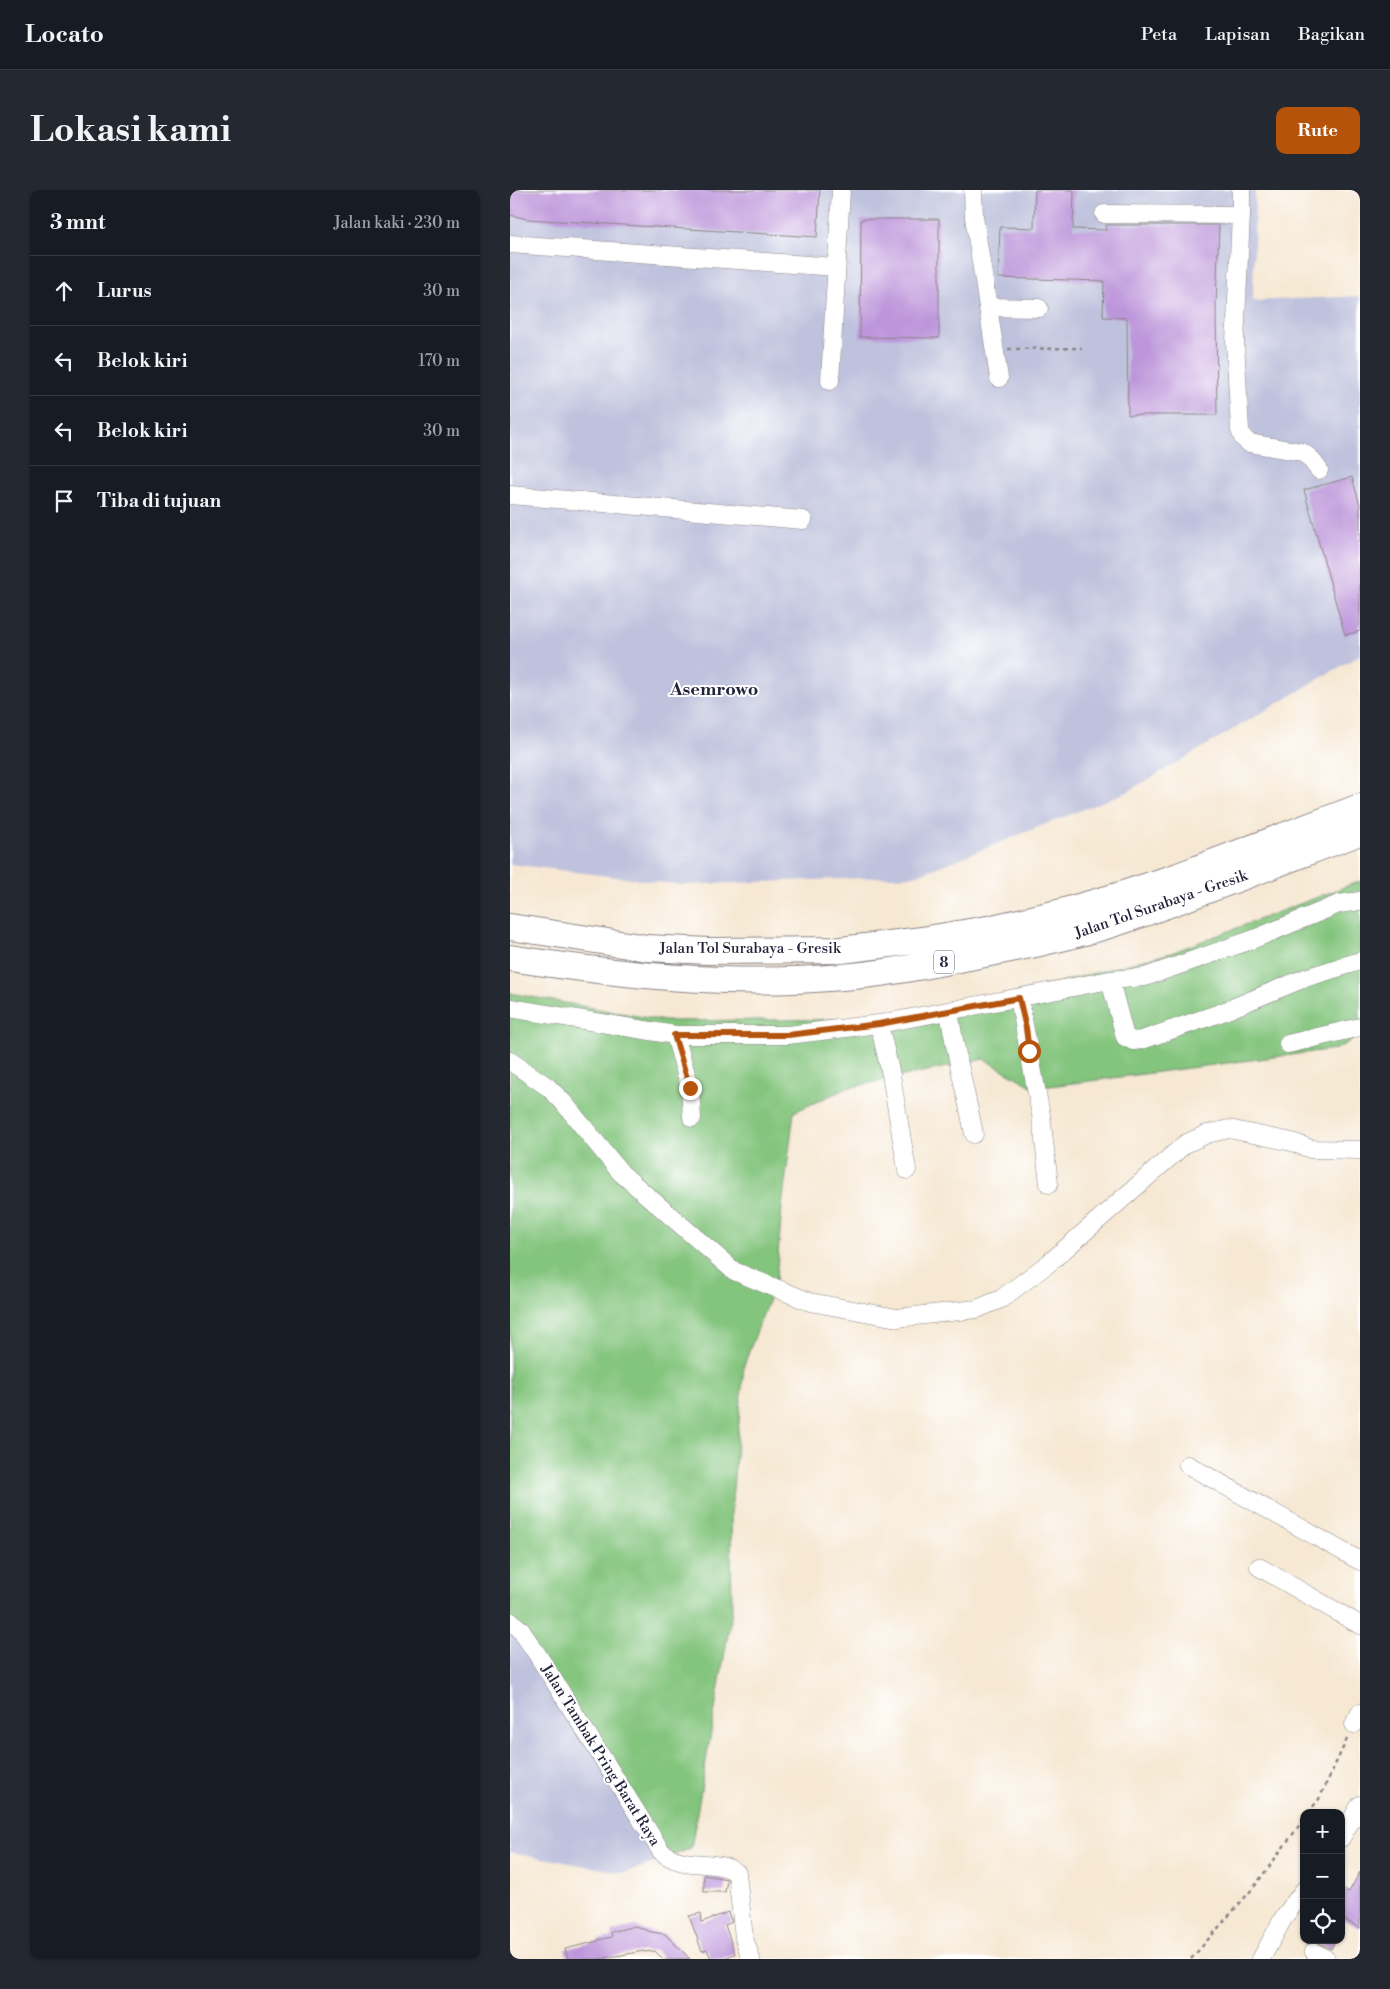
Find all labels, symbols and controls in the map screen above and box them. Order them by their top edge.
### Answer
text: Locato [25,20,104,50]
text: Peta [1141,23,1177,46]
text: Lapisan [1205,23,1270,46]
text: Bagikan [1298,23,1365,46]
button: Rute [1276,107,1360,154]
text: Lokasi kami [30,109,231,152]
text: 3 mnt [50,210,105,236]
text: Jalan kaki · 230 m [334,213,460,233]
icon: ahead [50,277,78,305]
text: Lurus [97,279,152,303]
text: 30 m [423,281,460,301]
icon: left [50,347,78,375]
text: Belok kiri [97,349,187,373]
text: 170 m [418,351,460,371]
icon: left [50,417,78,445]
text: Belok kiri [97,419,187,443]
text: 30 m [423,421,460,441]
icon: arrive [50,487,78,515]
text: Tiba di tujuan [97,489,221,513]
district label: Asemrowo [669,678,758,701]
street label: Jalan Tol Surabaya - Gresik [1071,866,1251,943]
street label: Jalan Tol Surabaya - Gresik [658,939,842,958]
road number: 8 [934,950,954,974]
route start [1018,1040,1041,1063]
route end [679,1077,702,1100]
street label: Jalan Tambak Pring Barat Raya [536,1660,665,1850]
map controls [1300,1809,1345,1944]
button: + [1300,1809,1345,1854]
button: − [1300,1854,1345,1899]
button: locate [1300,1899,1345,1944]

